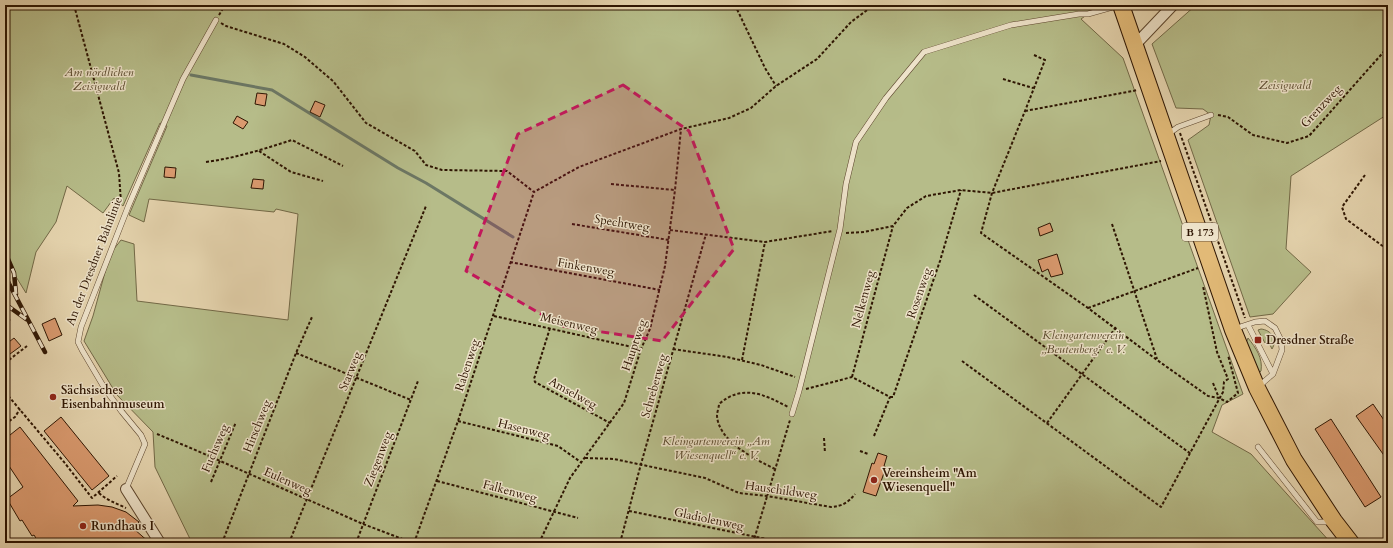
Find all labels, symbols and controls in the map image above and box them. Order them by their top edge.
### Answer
park label: Am nördlichen Zeisigwald [64,64,134,94]
park label: Zeisigwald [1259,77,1312,93]
street label: Grenzweg [1297,81,1345,131]
street label: An der Dresdner Bahnlinie [62,194,126,328]
street label: Spechtweg [593,211,651,235]
road number: B 173 [1182,223,1218,241]
street label: Finkenweg [556,254,616,280]
street label: Rosenweg [903,265,935,321]
street label: Nelkenweg [848,268,878,330]
street label: Meisenweg [539,309,599,337]
street label: Hauptweg [618,317,650,373]
park label: Kleingartenverein „Beutenberg“ e. V. [1040,327,1126,357]
place label: Dresdner Straße [1266,332,1354,348]
marker: Dresdner Straße [1253,335,1263,345]
street label: Rabenweg [451,337,483,393]
street label: Starweg [335,349,365,393]
street label: Schreberweg [637,352,671,420]
street label: Amselweg [546,373,600,413]
place label: Sächsisches Eisenbahnmuseum [61,382,165,412]
marker: Sächsisches Eisenbahnmuseum [48,392,58,402]
street label: Hirschweg [239,397,275,455]
street label: Hasenweg [496,415,552,443]
street label: Fuchsweg [198,421,232,475]
street label: Ziegenweg [360,429,396,489]
park label: Kleingartenverein „Am Wiesenquell“ e. V. [662,433,770,463]
street label: Eulenweg [261,463,315,499]
place label: Vereinsheim "Am Wiesenquell" [881,465,978,495]
marker: Vereinsheim "Am Wiesenquell" [869,475,879,485]
street label: Falkenweg [481,476,539,506]
street label: Hauschildweg [744,477,818,503]
street label: Gladiolenweg [673,504,746,534]
place label: Rundhaus I [91,518,155,534]
marker: Rundhaus I [78,521,88,531]

